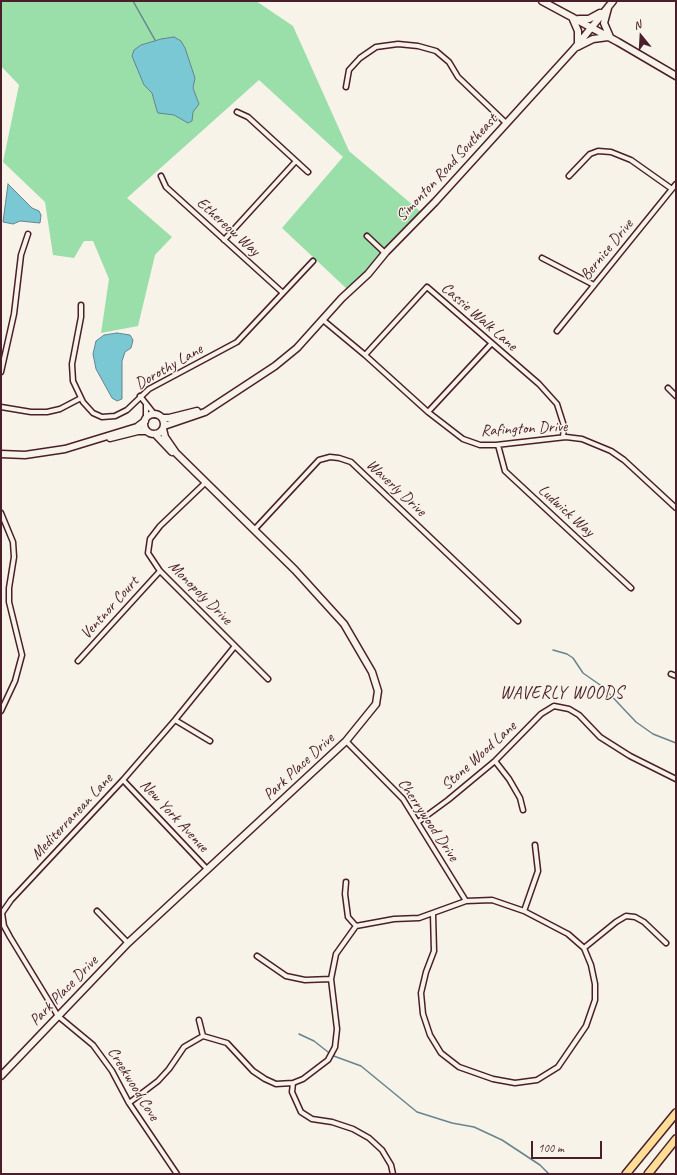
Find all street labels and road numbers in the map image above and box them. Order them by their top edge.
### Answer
street label: Simonton Road Southeast [392,110,502,226]
street label: Ethereow Way [192,194,264,260]
street label: Bernice Drive [576,215,638,285]
street label: Cassie Walk Lane [437,279,521,355]
street label: Dorothy Lane [132,340,206,394]
street label: Rafington Drive [480,417,568,441]
street label: Waverly Drive [362,455,430,521]
street label: Ludwick Way [534,481,598,541]
street label: Monopoly Drive [164,557,236,629]
street label: Ventnor Court [77,573,143,643]
street label: Stone Wood Lane [437,717,521,795]
street label: Park Place Drive [260,729,338,805]
street label: Mediterranean Lane [27,770,117,864]
street label: Cherrywood Drive [393,775,463,865]
street label: New York Avenue [136,776,212,856]
street label: Park Place Drive [26,952,102,1030]
street label: Creekwood Cove [103,1044,163,1124]

